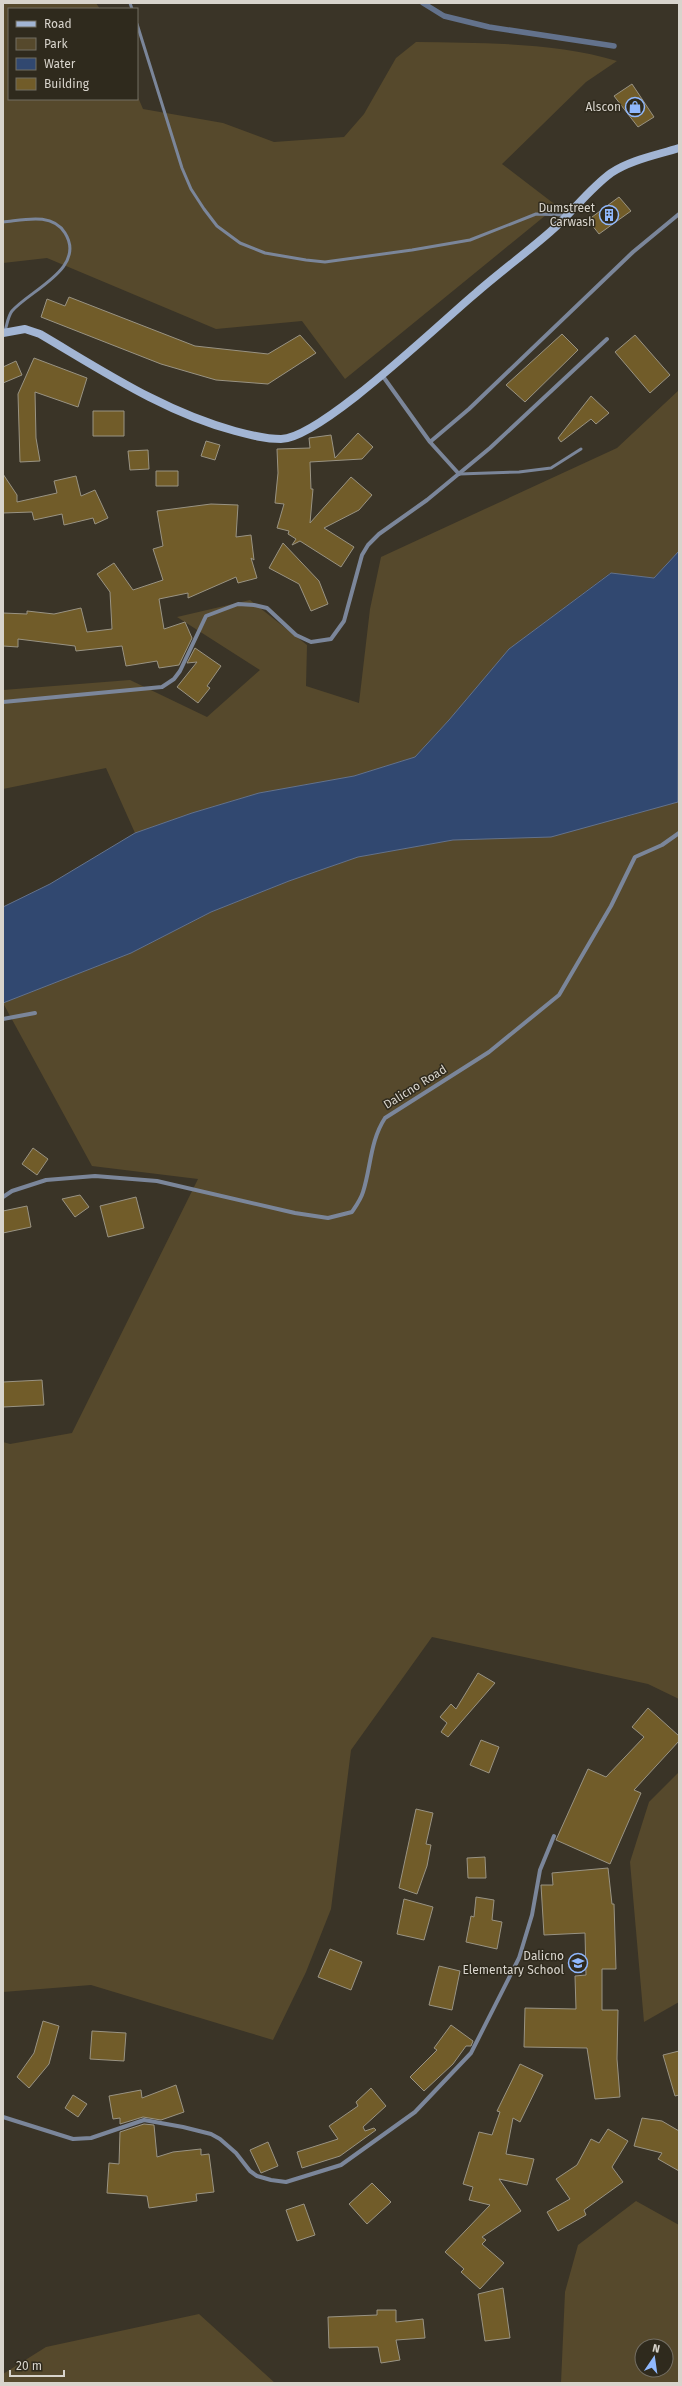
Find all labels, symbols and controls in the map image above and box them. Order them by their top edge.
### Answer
legend [8,8,138,100]
text: Road [44,17,72,31]
text: Park [44,37,68,51]
text: Water [44,57,76,71]
text: Building [44,77,90,91]
shop icon: Alscon [624,96,646,118]
place label: Alscon [585,100,621,114]
place label: Dumstreet Carwash [538,201,596,229]
building icon: Dumstreet Carwash [598,204,620,226]
street label: Dalicno Road [381,1062,449,1112]
place label: Dalicno Elementary School [462,1949,564,1977]
school or university icon: Dalicno Elementary School [567,1952,589,1974]
north arrow [634,2338,674,2378]
text: N [651,2342,661,2356]
scale bar [10,2352,64,2378]
text: 20 m [16,2359,42,2373]

